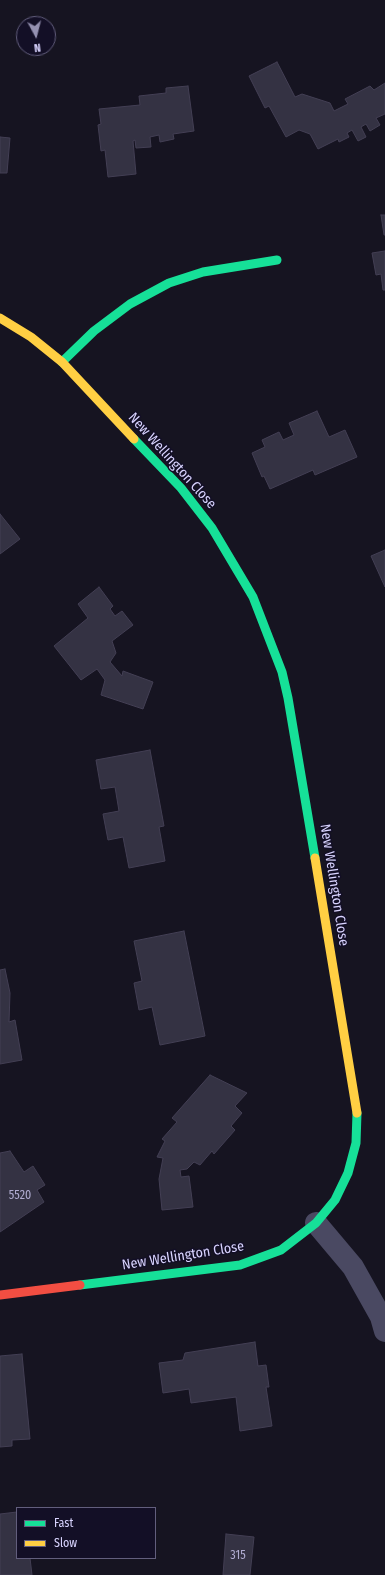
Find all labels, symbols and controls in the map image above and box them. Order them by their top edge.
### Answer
north arrow [16,16,56,56]
text: N [33,41,41,54]
street label: New Wellington Close [125,410,219,512]
street label: New Wellington Close [316,823,352,947]
house number: 5520 [9,1189,31,1203]
street label: New Wellington Close [121,1238,245,1274]
legend [16,1507,156,1559]
text: Fast [54,1516,73,1530]
text: Slow [54,1536,77,1550]
house number: 315 [230,1549,246,1563]

